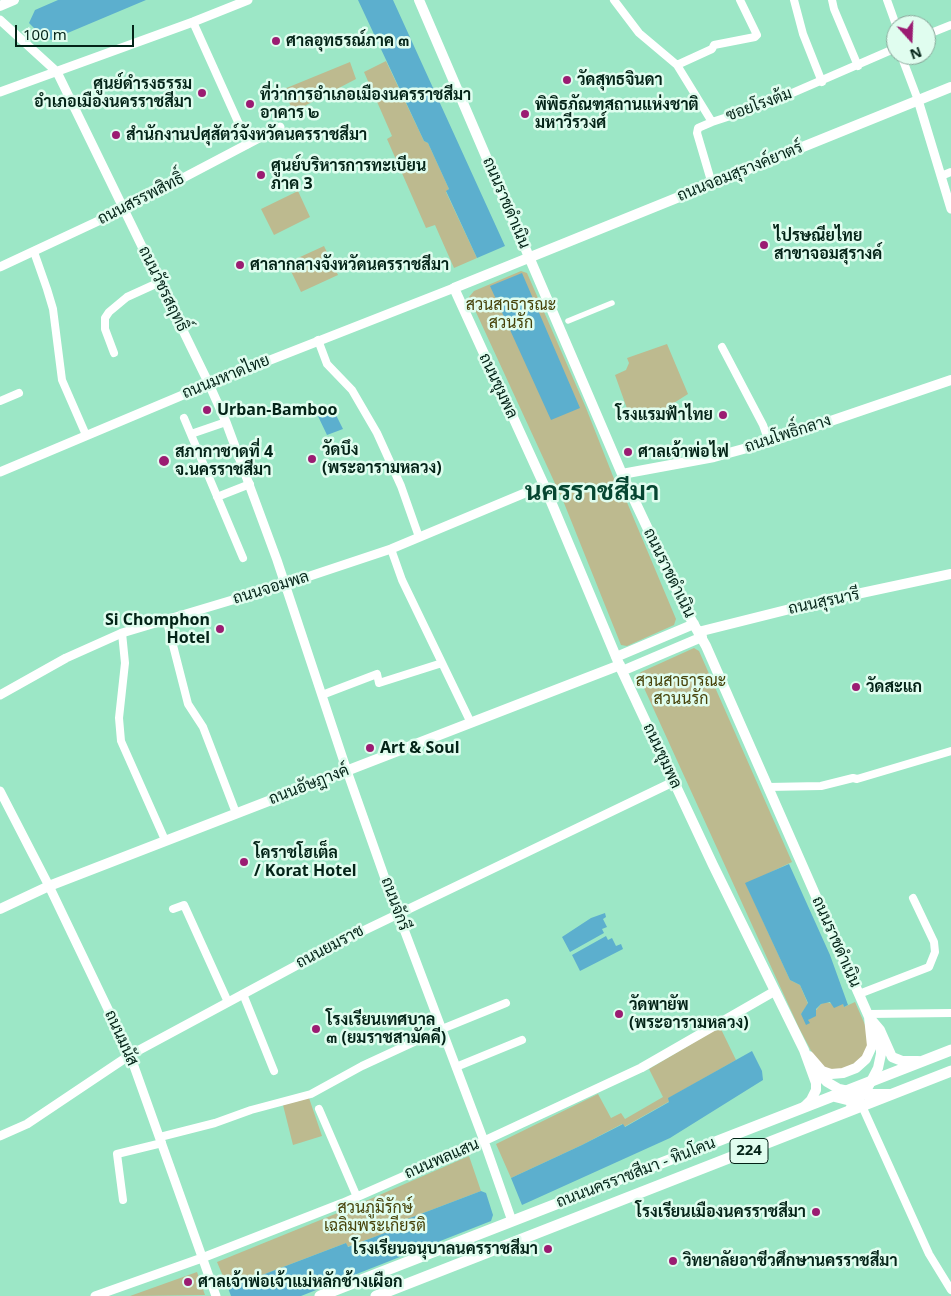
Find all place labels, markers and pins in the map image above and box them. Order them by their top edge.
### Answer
place label: ศาลอุทธรณ์ภาค ๓ [286,31,409,51]
marker: ศาลอุทธรณ์ภาค ๓ [270,35,282,47]
place label: วัดสุทธจินดา [577,70,663,90]
place label: ศูนย์ดำรงธรรม อำเภอเมืองนครราชสีมา [34,74,192,112]
marker: วัดสุทธจินดา [561,74,573,86]
place label: ที่ว่าการอำเภอเมืองนครราชสีมา อาคาร ๒ [260,85,471,123]
marker: ศูนย์ดำรงธรรม อำเภอเมืองนครราชสีมา [196,87,208,99]
place label: พิพิธภัณฑสถานแห่งชาติ มหาวีรวงศ์ [535,95,699,133]
marker: ที่ว่าการอำเภอเมืองนครราชสีมา อาคาร ๒ [244,98,256,110]
marker: พิพิธภัณฑสถานแห่งชาติ มหาวีรวงศ์ [519,108,531,120]
place label: สำนักงานปศุสัตว์จังหวัดนครราชสีมา [126,125,367,145]
marker: สำนักงานปศุสัตว์จังหวัดนครราชสีมา [110,129,122,141]
place label: ศูนย์บริหารการทะเบียน ภาค 3 [271,156,426,194]
marker: ศูนย์บริหารการทะเบียน ภาค 3 [255,169,267,181]
place label: ไปรษณียไทย สาขาจอมสุรางค์ [774,226,882,264]
marker: ไปรษณียไทย สาขาจอมสุรางค์ [758,239,770,251]
place label: ศาลากลางจังหวัดนครราชสีมา [250,255,449,275]
marker: ศาลากลางจังหวัดนครราชสีมา [234,259,246,271]
place label: Urban-Bamboo [217,400,337,420]
marker: Urban-Bamboo [201,404,213,416]
place label: โรงแรมฟ้าไทย [615,405,713,425]
marker: โรงแรมฟ้าไทย [717,409,729,421]
place label: วัดบึง (พระอารามหลวง) [322,440,442,478]
place label: สภากาชาดที่ 4 จ.นครราชสีมา [175,442,273,480]
place label: ศาลเจ้าพ่อไฟ [638,442,729,462]
marker: ศาลเจ้าพ่อไฟ [622,446,634,458]
marker: วัดบึง (พระอารามหลวง) [306,453,318,465]
marker: สภากาชาดที่ 4 จ.นครราชสีมา [157,454,171,468]
place label: Si Chomphon Hotel [105,610,210,648]
marker: Si Chomphon Hotel [214,623,226,635]
place label: วัดสะแก [866,677,922,697]
marker: วัดสะแก [850,681,862,693]
place label: Art & Soul [380,738,459,758]
marker: Art & Soul [364,742,376,754]
place label: โคราชโฮเต็ล / Korat Hotel [254,843,356,881]
marker: โคราชโฮเต็ล / Korat Hotel [238,856,250,868]
place label: วัดพายัพ (พระอารามหลวง) [629,995,749,1033]
marker: วัดพายัพ (พระอารามหลวง) [613,1008,625,1020]
place label: โรงเรียนเทศบาล ๓ (ยมราชสามัคคี) [326,1010,446,1048]
marker: โรงเรียนเทศบาล ๓ (ยมราชสามัคคี) [310,1023,322,1035]
place label: โรงเรียนเมืองนครราชสีมา [635,1202,806,1222]
marker: โรงเรียนเมืองนครราชสีมา [810,1206,822,1218]
place label: โรงเรียนอนุบาลนครราชสีมา [352,1239,538,1259]
marker: โรงเรียนอนุบาลนครราชสีมา [542,1243,554,1255]
place label: วิทยาลัยอาชีวศึกษานครราชสีมา [683,1251,898,1271]
marker: วิทยาลัยอาชีวศึกษานครราชสีมา [667,1255,679,1267]
place label: ศาลเจ้าพ่อเจ้าแม่หลักช้างเผือก [198,1272,403,1292]
marker: ศาลเจ้าพ่อเจ้าแม่หลักช้างเผือก [182,1276,194,1288]

